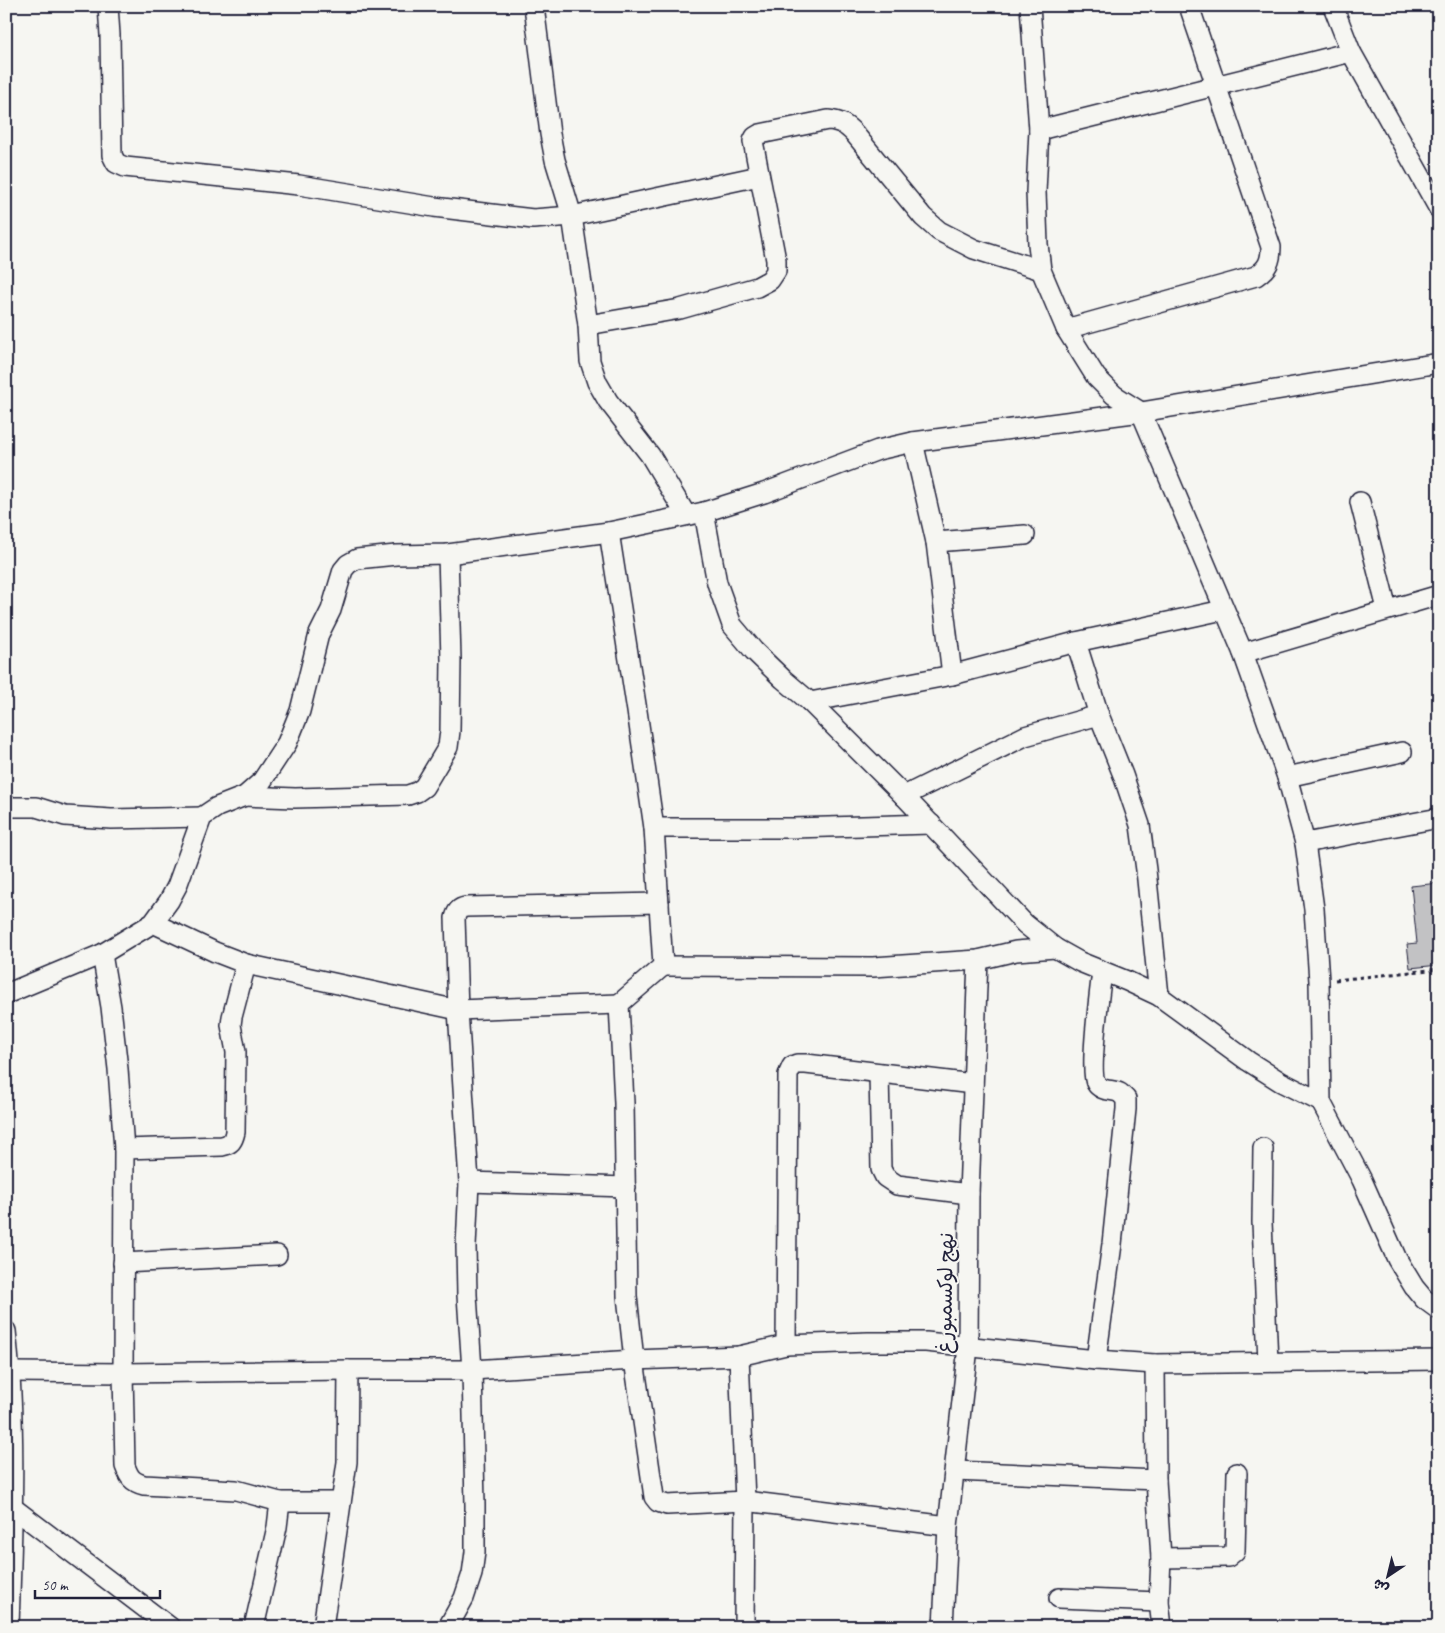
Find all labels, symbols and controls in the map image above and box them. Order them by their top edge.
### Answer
street label: نهج لوكسمبورغ [932,1232,960,1354]
north arrow [1362,1550,1412,1600]
scale bar [35,1568,160,1600]
text: ش [1370,1575,1392,1598]
text: 50 m [42,1576,69,1595]

